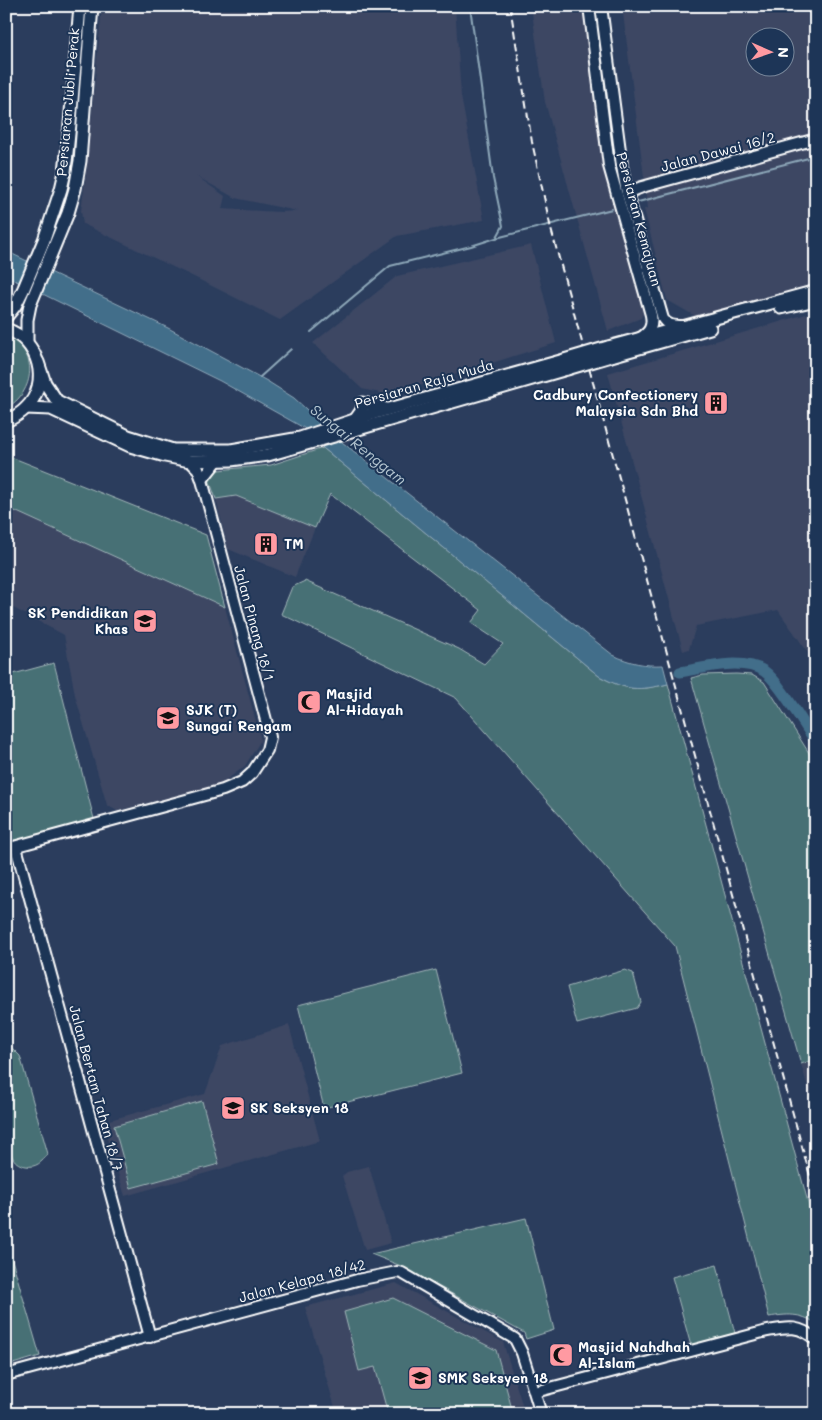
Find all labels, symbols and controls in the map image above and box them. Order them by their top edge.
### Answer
street label: Persiaran Jubli Perak [52,27,83,177]
north arrow [744,28,794,78]
text: N [774,47,793,58]
street label: Jalan Dawai 16/2 [659,127,777,176]
street label: Persiaran Kemajuan [612,150,667,288]
street label: Persiaran Raja Muda [352,355,496,413]
place label: Cadbury Confectionery Malaysia Sdn Bhd [533,385,698,420]
building icon: Cadbury Confectionery Malaysia Sdn Bhd [703,390,729,416]
water label: Sungai Renggam [306,399,411,489]
building icon: TM [253,531,279,557]
place label: TM [284,534,304,553]
street label: Jalan Pinang 18/1 [230,563,279,683]
place label: SK Pendidikan Khas [28,603,128,638]
school or university icon: SK Pendidikan Khas [132,608,158,634]
place label: Masjid Al-Hidayah [326,684,403,719]
mosque icon: Masjid Al-Hidayah [296,689,322,715]
place label: SJK (T) Sungai Rengam [186,700,292,735]
school or university icon: SJK (T) Sungai Rengam [155,705,181,731]
street label: Jalan Bertam Tahan 18/7 [65,1003,128,1173]
school or university icon: SK Seksyen 18 [220,1095,246,1121]
place label: SK Seksyen 18 [250,1098,349,1117]
street label: Jalan Kelapa 18/42 [237,1254,367,1307]
place label: Masjid Nahdhah Al-Islam [578,1337,690,1372]
mosque icon: Masjid Nahdhah Al-Islam [548,1342,574,1368]
school or university icon: SMK Seksyen 18 [407,1365,433,1391]
place label: SMK Seksyen 18 [438,1368,548,1387]

